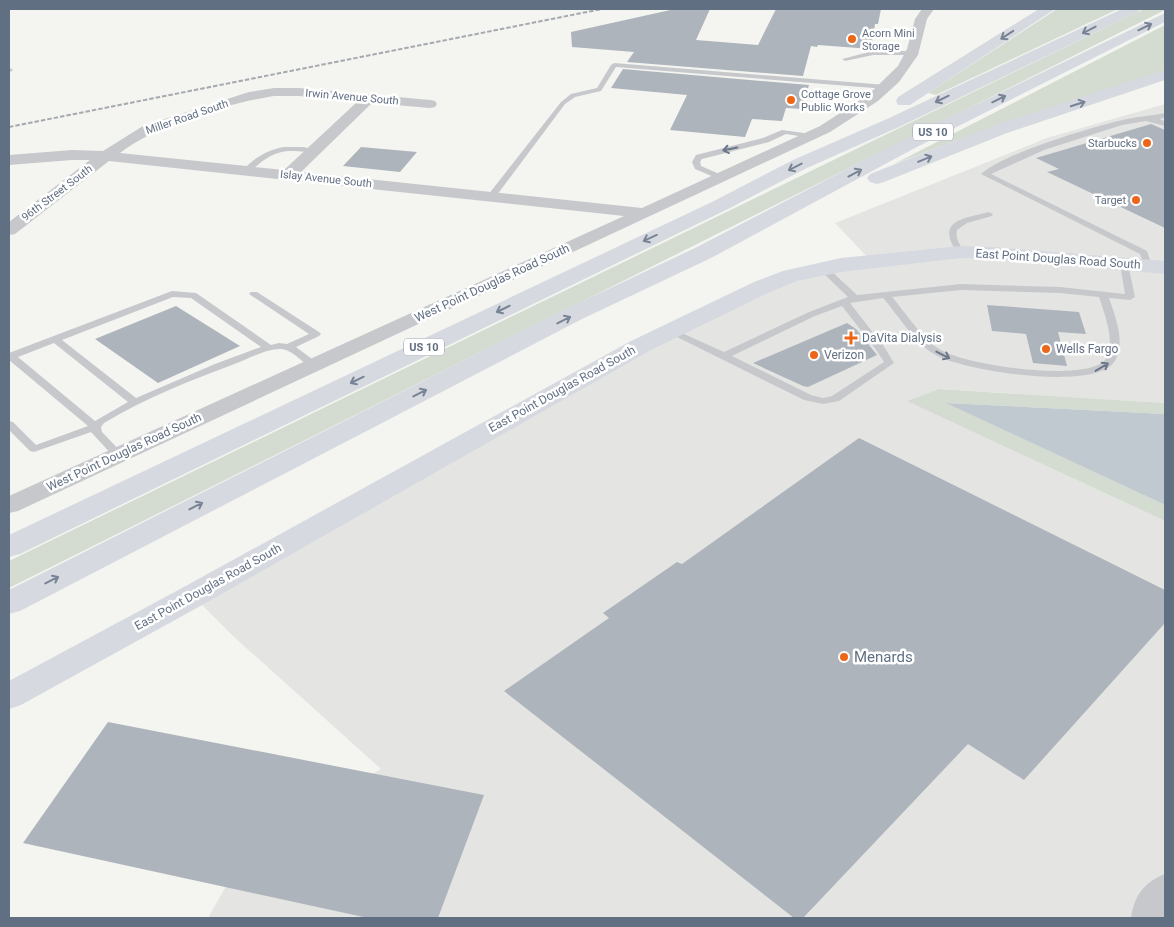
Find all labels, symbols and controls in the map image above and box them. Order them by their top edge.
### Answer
one-way arrow [1137,22,1152,31]
one-way arrow [1082,26,1097,35]
place label: Acorn Mini Storage [862,27,915,53]
one-way arrow [1000,30,1014,40]
marker: Acorn Mini Storage [846,33,858,45]
street label: Irwin Avenue South [305,86,399,108]
place label: Cottage Grove Public Works [801,88,871,114]
marker: Cottage Grove Public Works [785,94,797,106]
one-way arrow [992,94,1007,104]
one-way arrow [935,95,950,105]
street label: Miller Road South [144,97,230,137]
one-way arrow [1070,99,1086,109]
road number: US 10 [913,124,953,140]
place label: Starbucks [1088,137,1137,150]
marker: Starbucks [1141,137,1153,149]
one-way arrow [722,145,738,154]
one-way arrow [917,154,933,163]
street label: 96th Street South [19,162,95,224]
one-way arrow [788,162,803,172]
street label: Islay Avenue South [279,168,373,190]
one-way arrow [847,168,862,178]
place label: Target [1095,194,1126,207]
marker: Target [1130,194,1142,206]
one-way arrow [642,234,657,244]
street label: West Point Douglas Road South [412,241,572,325]
street label: East Point Douglas Road South [975,246,1141,272]
one-way arrow [496,305,511,314]
one-way arrow [557,314,572,324]
marker: DaVita Dialysis [844,331,858,345]
place label: DaVita Dialysis [862,331,942,345]
road number: US 10 [404,338,444,356]
place label: Wells Fargo [1056,342,1118,356]
street label: East Point Douglas Road South [486,343,638,435]
marker: Wells Fargo [1040,343,1052,355]
place label: Verizon [824,348,864,362]
marker: Verizon [808,349,820,361]
one-way arrow [935,351,950,360]
one-way arrow [1094,361,1108,371]
one-way arrow [350,376,365,385]
one-way arrow [412,388,427,398]
street label: West Point Douglas Road South [44,410,204,494]
one-way arrow [189,501,204,511]
street label: East Point Douglas Road South [132,541,284,633]
one-way arrow [44,575,59,584]
place label: Menards [854,648,913,666]
marker: Menards [838,651,850,663]

